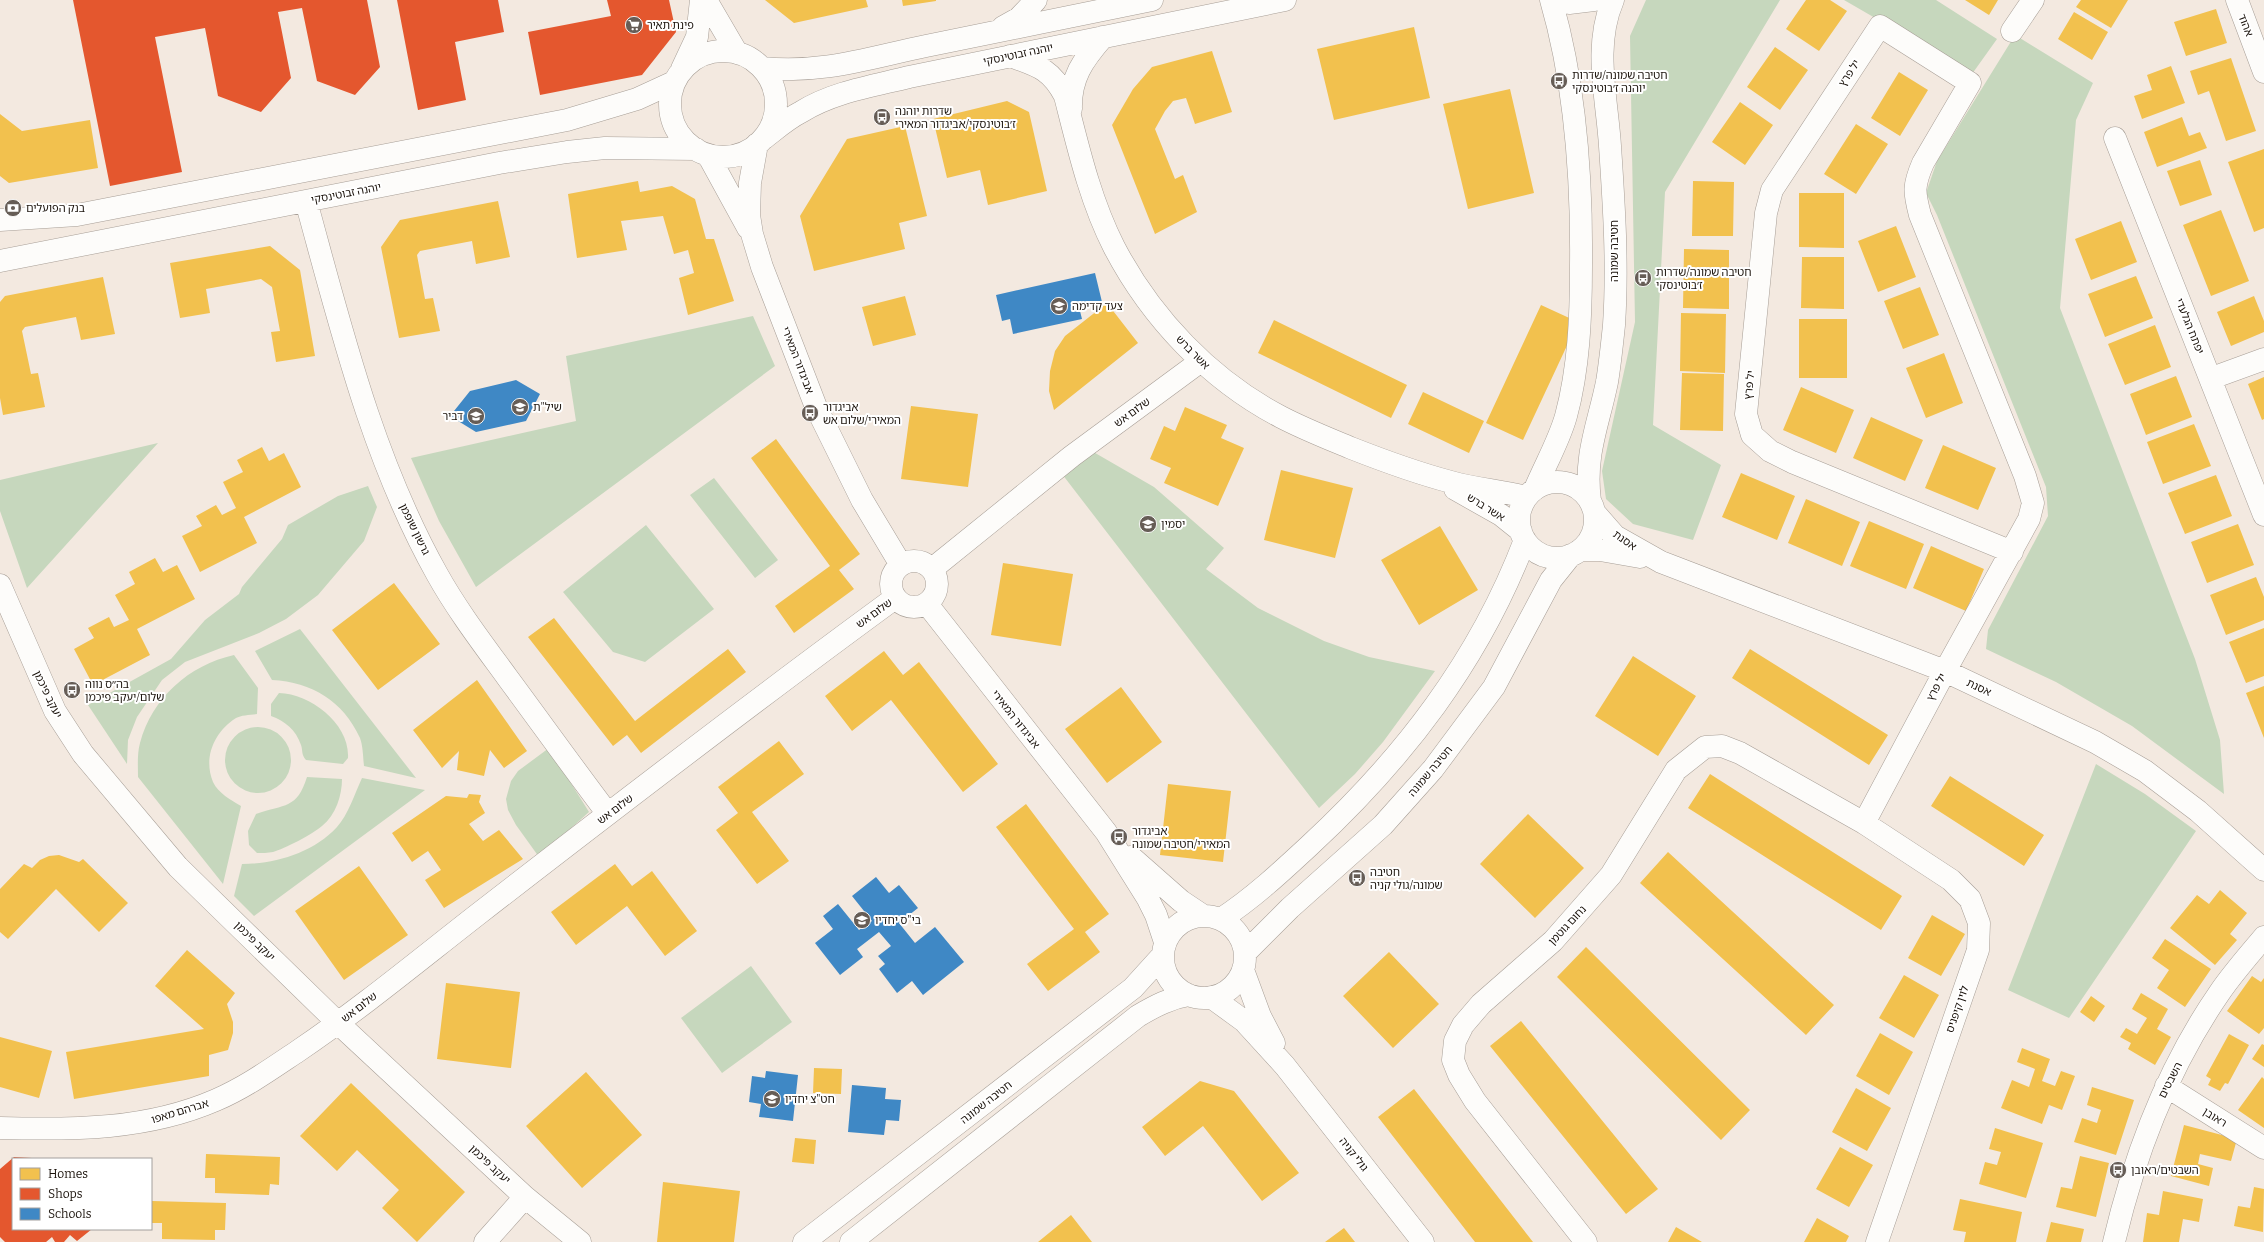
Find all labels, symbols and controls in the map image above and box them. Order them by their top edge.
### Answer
street label: אהוד [2235,12,2256,38]
supermarket icon: פינת תאיר [624,15,644,35]
place label: פינת תאיר [647,19,694,32]
street label: יוהנה זבוטינסקי [982,41,1054,68]
street label: יל פרץ [1836,57,1863,89]
place label: חטיבה שמונה/שדרות יוהנה ז׳בוטינסקי [1572,69,1668,95]
bus stop icon: חטיבה שמונה/שדרות יוהנה ז׳בוטינסקי [1549,71,1569,91]
place label: שדרות יוהנה ז׳בוטינסקי/אביגדור המאירי [895,105,1016,131]
bus stop icon: שדרות יוהנה ז׳בוטינסקי/אביגדור המאירי [872,107,892,127]
street label: יוהנה זבוטינסקי [310,180,382,207]
bank icon: בנק הפועלים [3,198,23,218]
place label: בנק הפועלים [26,202,85,215]
street label: חטיבה שמונה [1608,220,1621,282]
place label: חטיבה שמונה/שדרות ז׳בוטינסקי [1656,266,1752,292]
bus stop icon: חטיבה שמונה/שדרות ז׳בוטינסקי [1633,268,1653,288]
school or university icon: צעד קדימה [1049,296,1069,316]
street label: יפתח הגלעדי [2172,296,2207,356]
place label: צעד קדימה [1072,300,1123,313]
street label: אביגדור המאירי [779,325,816,396]
street label: אשר ברש [1173,333,1212,372]
street label: יל פרץ [1741,370,1757,400]
street label: שלום אש [1112,395,1153,430]
school or university icon: שיל"ת [510,397,530,417]
place label: שיל"ת [533,401,562,414]
place label: אביגדור המאירי/שלום אש [823,401,901,427]
bus stop icon: אביגדור המאירי/שלום אש [800,403,820,423]
school or university icon: דביר [466,406,486,426]
place label: דביר [442,410,463,423]
street label: אשר ברש [1464,491,1507,524]
street label: גרשון שופמן [397,501,433,557]
school or university icon: יסמין [1138,514,1158,534]
place label: יסמין [1161,518,1185,531]
street label: אסנת [1610,528,1639,553]
street label: שלום אש [854,596,895,631]
street label: יעקב פיכמן [30,668,65,720]
street label: יל פרץ [1924,671,1949,703]
street label: אסנת [1964,676,1993,699]
place label: בה״ס נווה שלום/יעקב פיכמן [85,678,164,704]
bus stop icon: בה״ס נווה שלום/יעקב פיכמן [62,680,82,700]
street label: אביגדור המאירי [989,687,1042,751]
street label: חטיבה שמונה [1406,743,1455,799]
street label: שלום אש [595,792,636,827]
place label: אביגדור המאירי/חטיבה שמונה [1132,825,1230,851]
bus stop icon: אביגדור המאירי/חטיבה שמונה [1109,827,1129,847]
place label: חטיבה שמונה/גולי קניה [1370,866,1443,892]
bus stop icon: חטיבה שמונה/גולי קניה [1347,868,1367,888]
street label: נחום גוטמן [1546,903,1589,948]
school or university icon: בי"ס יחדיו [852,910,872,930]
place label: בי"ס יחדיו [875,914,921,927]
street label: יעקב פיכמן [232,919,278,964]
street label: לוין קיפניס [1943,984,1972,1034]
street label: שלום אש [339,990,380,1025]
street label: השבטים [2156,1060,2185,1100]
street label: חטיבה שמונה [958,1078,1015,1127]
school or university icon: חט"צ יחדיו [762,1089,782,1109]
place label: חט"צ יחדיו [785,1093,835,1106]
street label: אברהם מאפו [150,1097,210,1126]
street label: ראובן [2200,1105,2229,1130]
street label: גולי קניה [1336,1135,1371,1174]
street label: יעקב פיכמן [466,1142,513,1187]
legend [12,1158,152,1230]
bus stop icon: השבטים/ראובן [2108,1160,2128,1180]
place label: השבטים/ראובן [2131,1164,2199,1177]
text: Homes [48,1167,88,1181]
text: Shops [48,1187,83,1201]
text: Schools [48,1207,92,1221]

